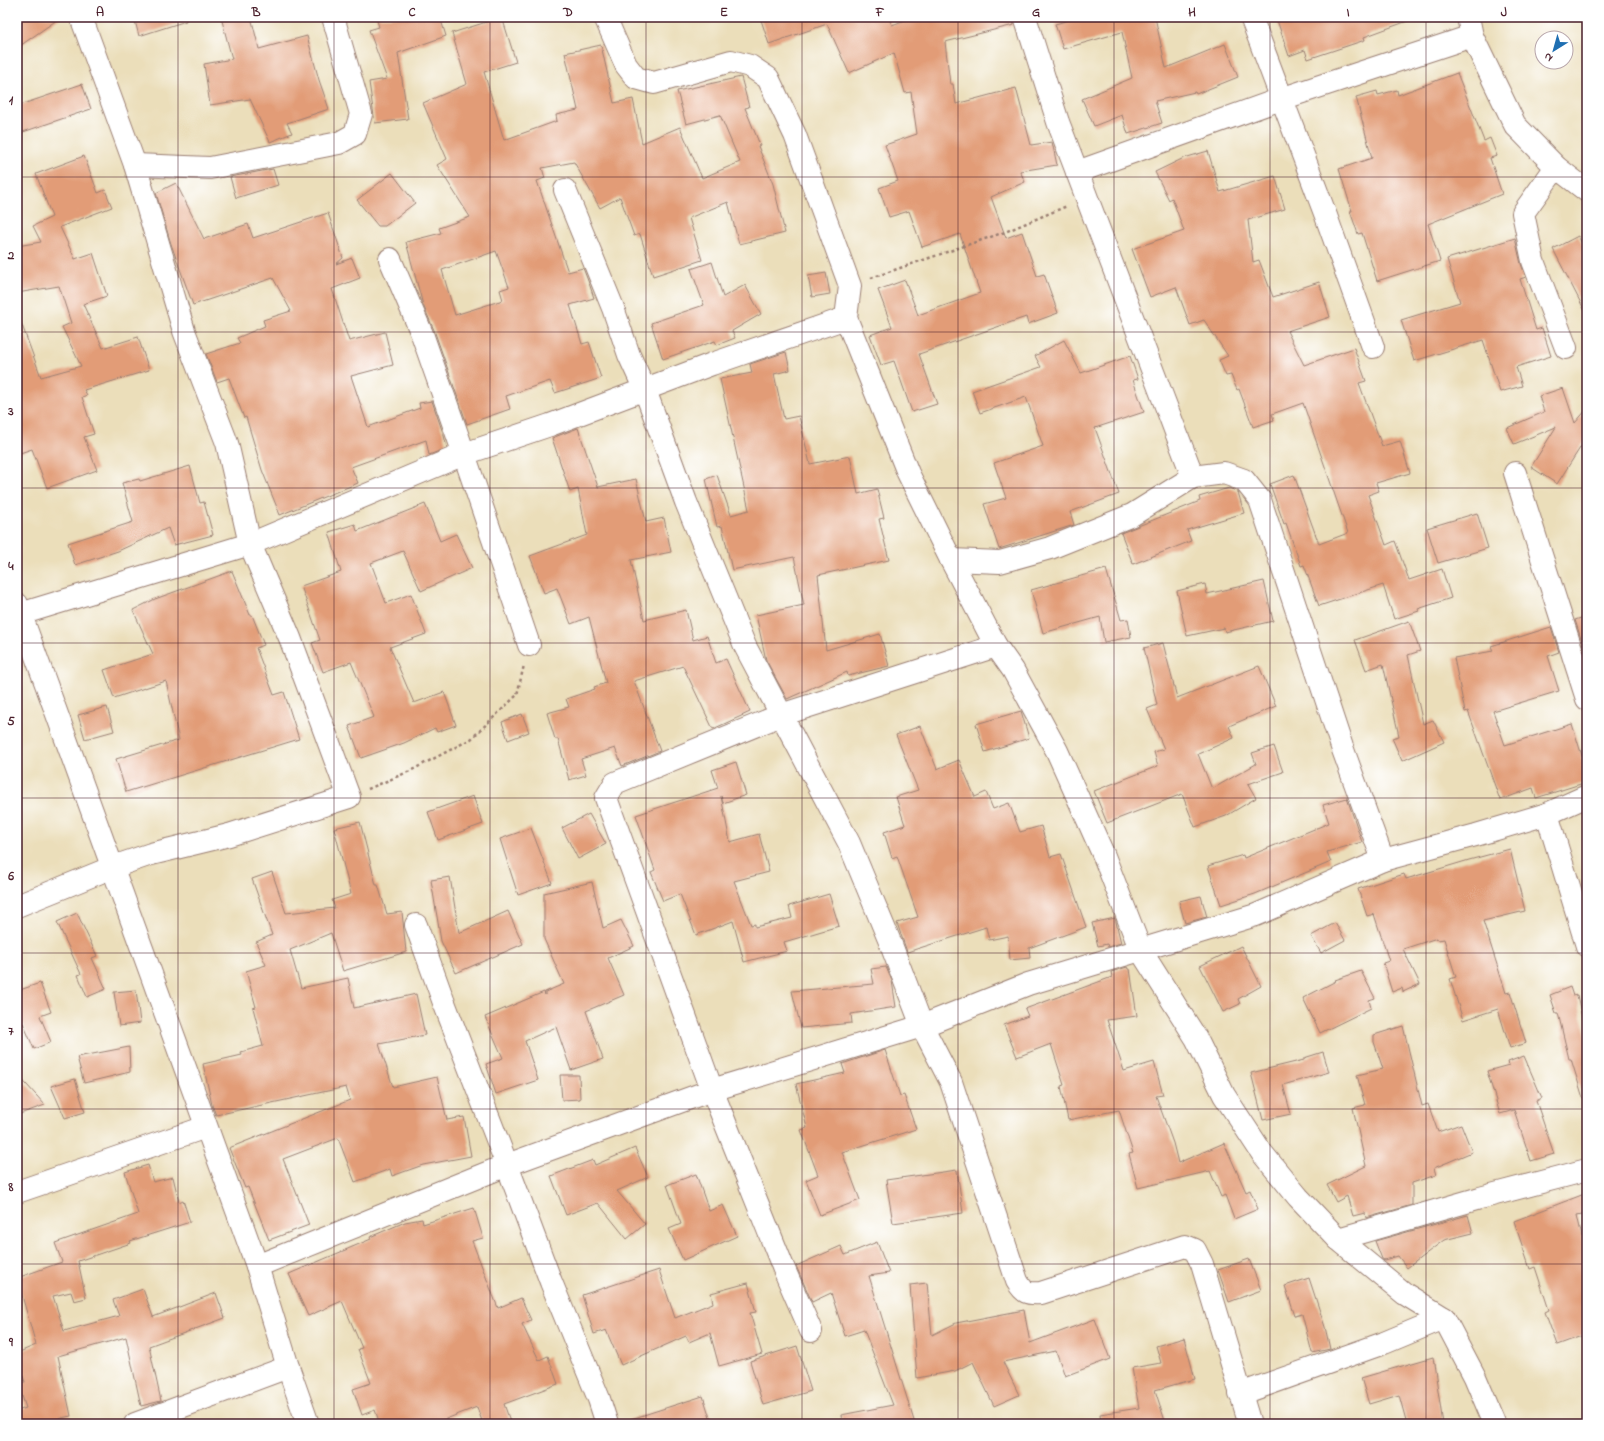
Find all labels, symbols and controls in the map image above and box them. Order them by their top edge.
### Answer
text: A [96,3,104,22]
text: B [251,3,261,22]
text: C [408,3,416,22]
text: D [562,3,573,22]
text: E [720,3,728,22]
text: F [875,3,885,22]
text: G [1032,3,1040,22]
text: H [1188,3,1196,22]
text: I [1346,3,1350,22]
text: J [1501,3,1507,22]
north arrow [1534,30,1574,70]
text: N [1541,49,1556,66]
text: 1 [9,91,14,110]
text: 2 [7,246,15,265]
text: 3 [7,402,14,421]
text: 4 [7,557,14,576]
text: 5 [7,712,15,731]
text: 6 [7,867,14,886]
text: 7 [8,1022,14,1041]
text: 8 [8,1178,14,1197]
text: 9 [8,1333,14,1352]

